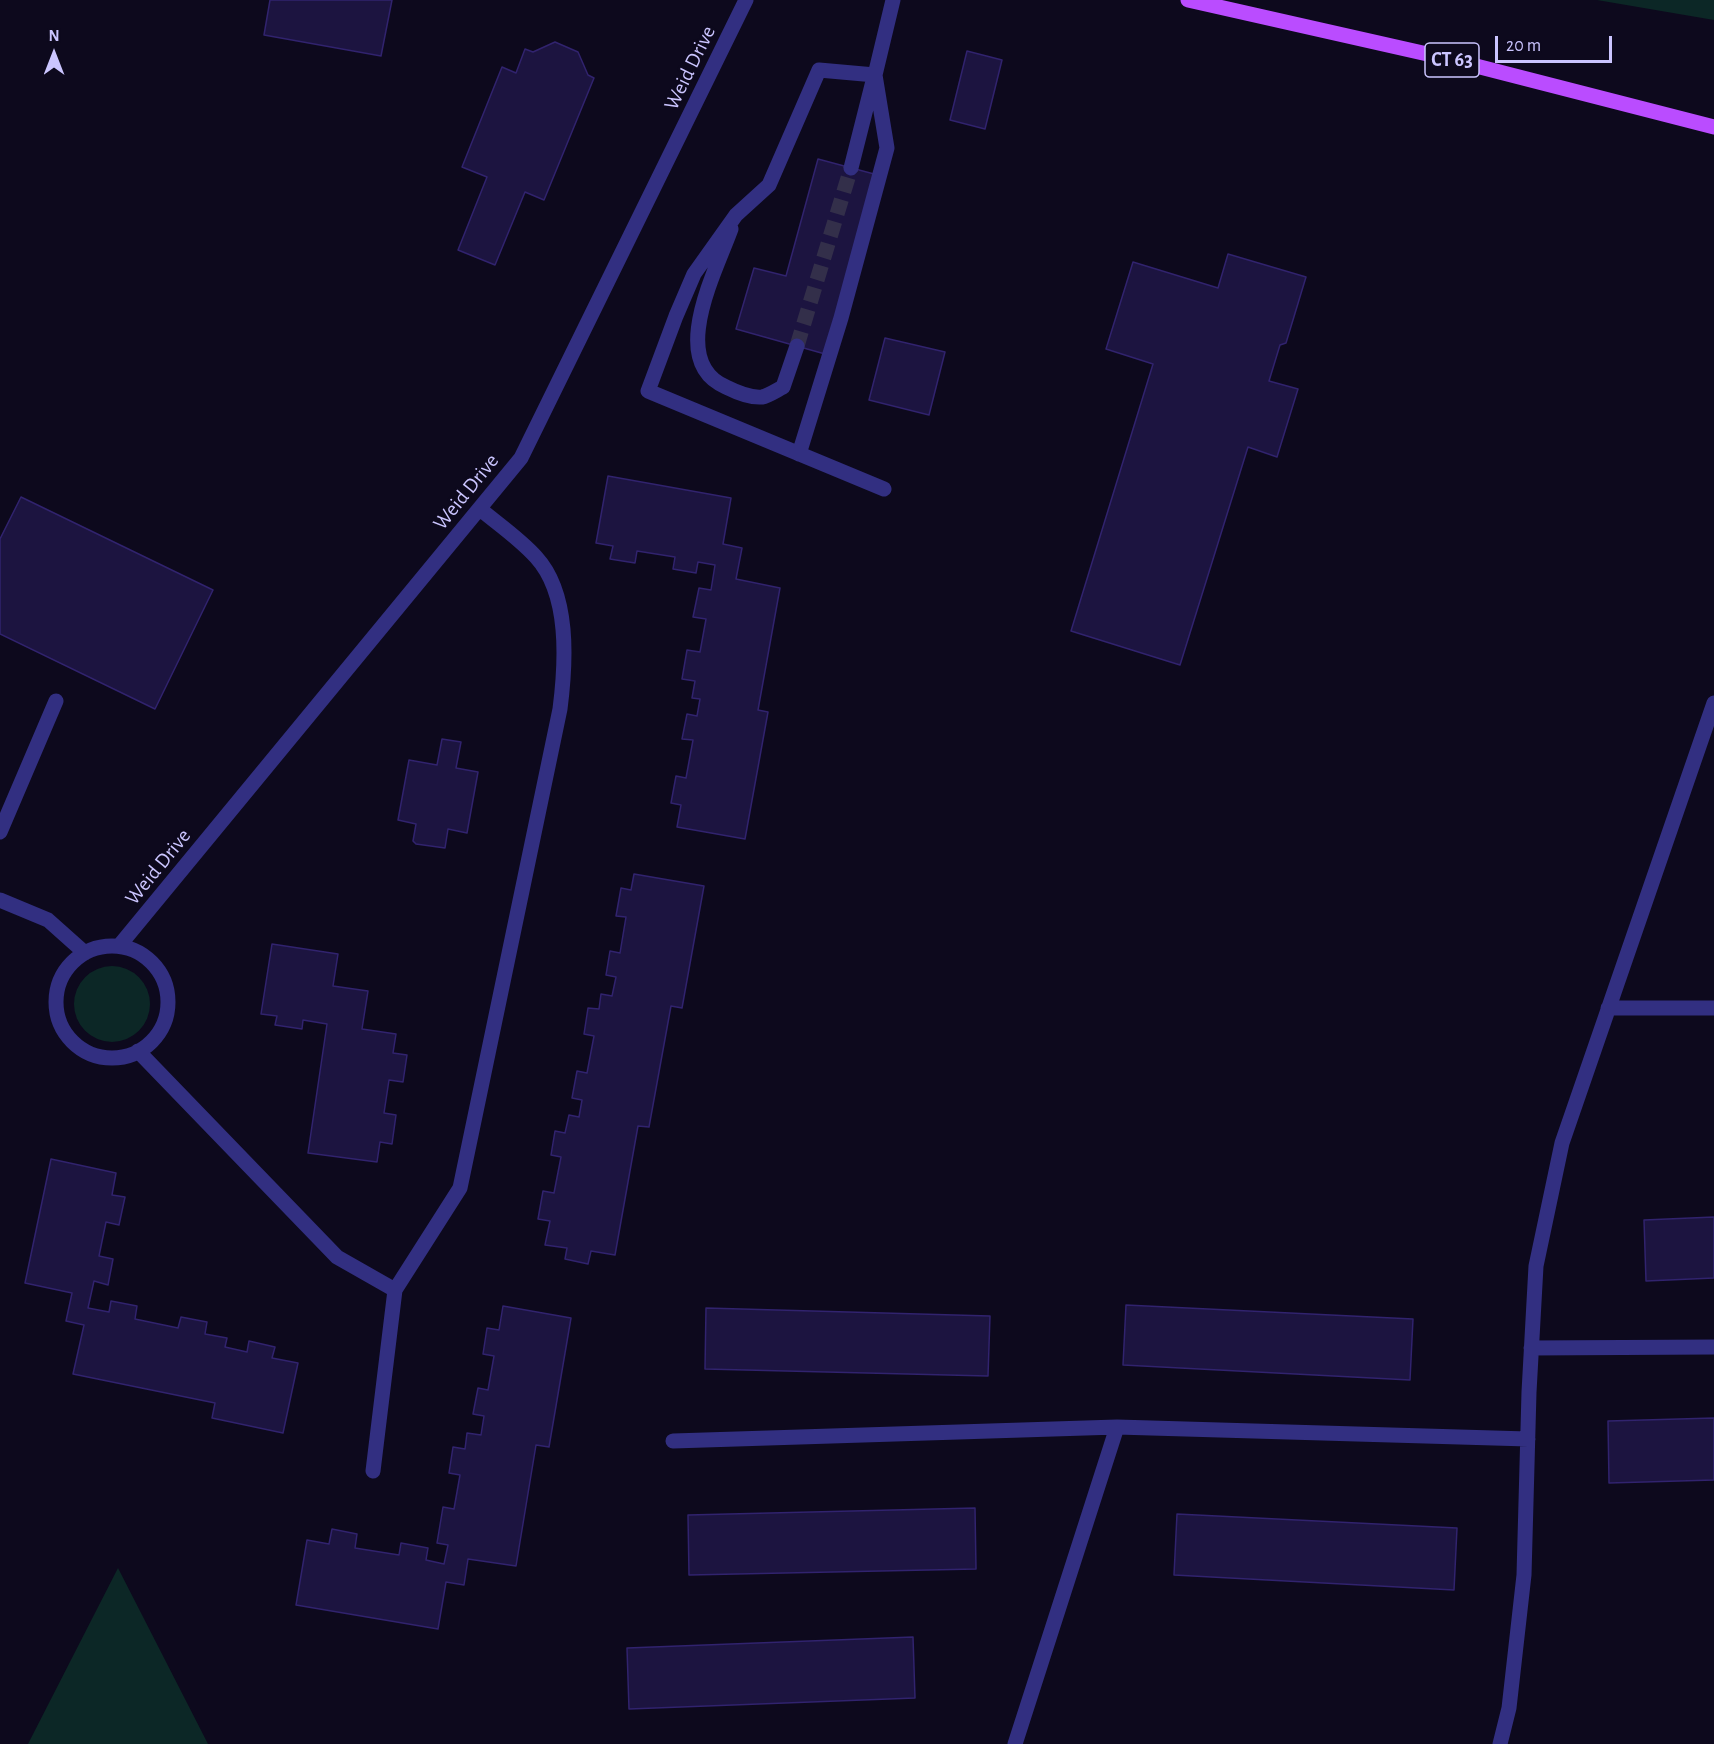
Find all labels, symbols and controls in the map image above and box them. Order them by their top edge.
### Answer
street label: Weid Drive [659,22,721,114]
north arrow [24,24,84,84]
scale bar [1498,24,1615,62]
text: N [48,28,60,44]
text: 20 m [1506,37,1541,55]
road number: CT 63 [1425,43,1479,77]
street label: Weid Drive [428,449,504,535]
street label: Weid Drive [120,824,196,910]

